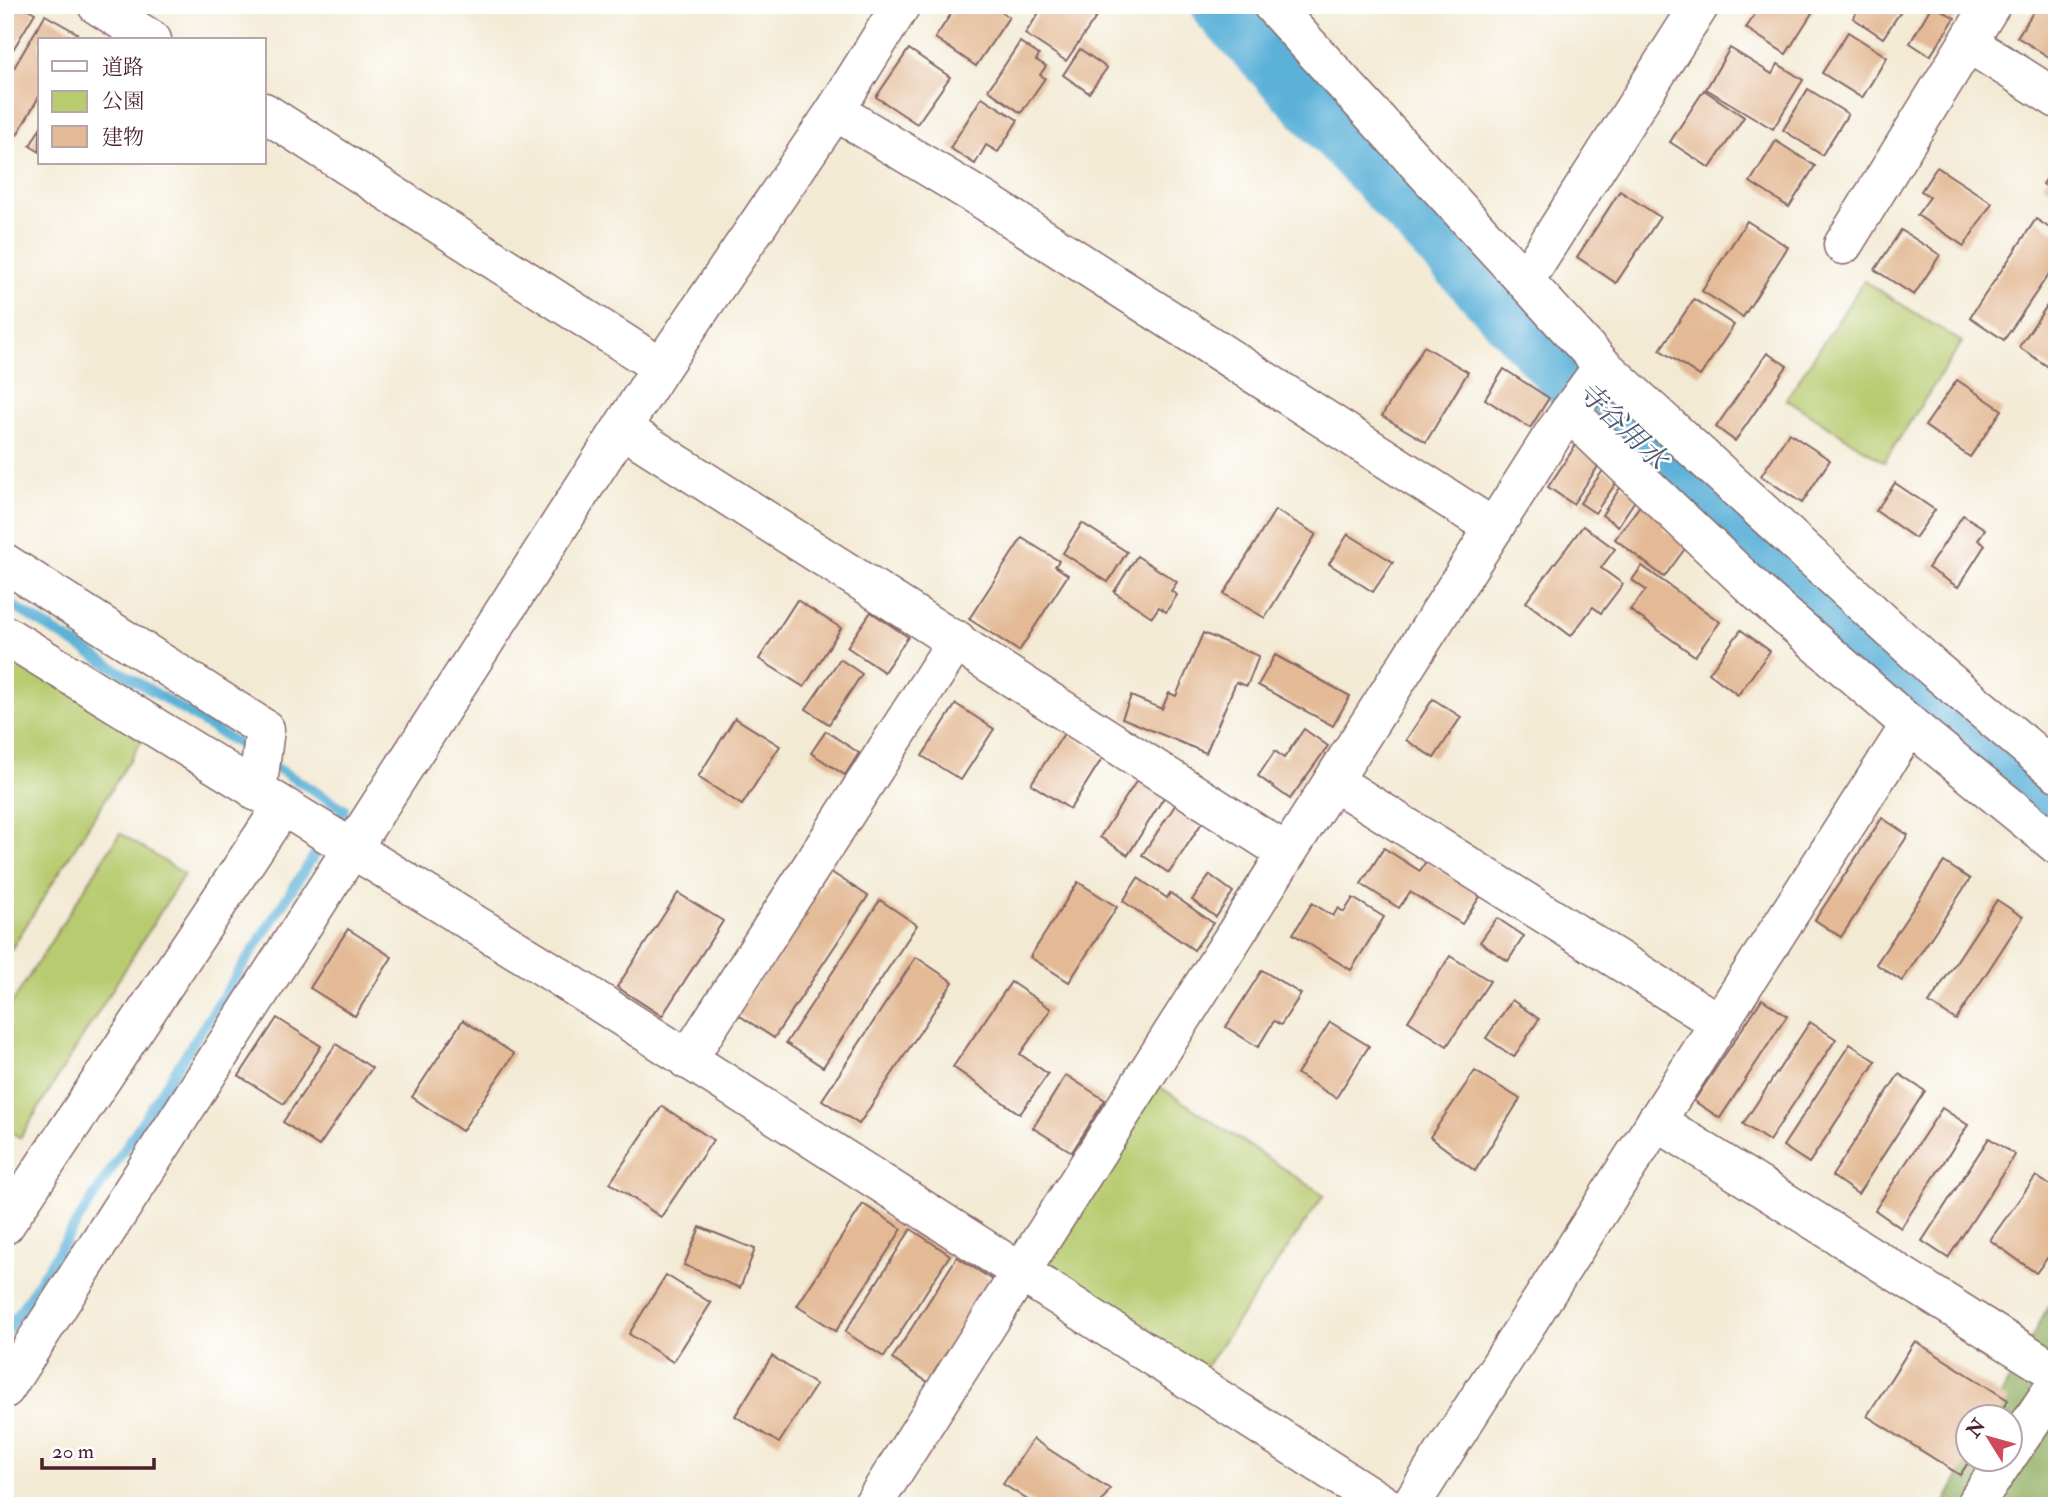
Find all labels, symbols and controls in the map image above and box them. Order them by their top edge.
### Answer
legend [38,38,266,164]
text: 道路 [102,54,144,81]
text: 公園 [102,88,144,115]
text: 建物 [102,124,144,151]
water label: 寺谷用水 [1570,375,1677,480]
north arrow [1954,1402,2024,1472]
text: N [1961,1414,1992,1443]
scale bar [42,1427,154,1471]
text: 20 m [52,1438,94,1465]

